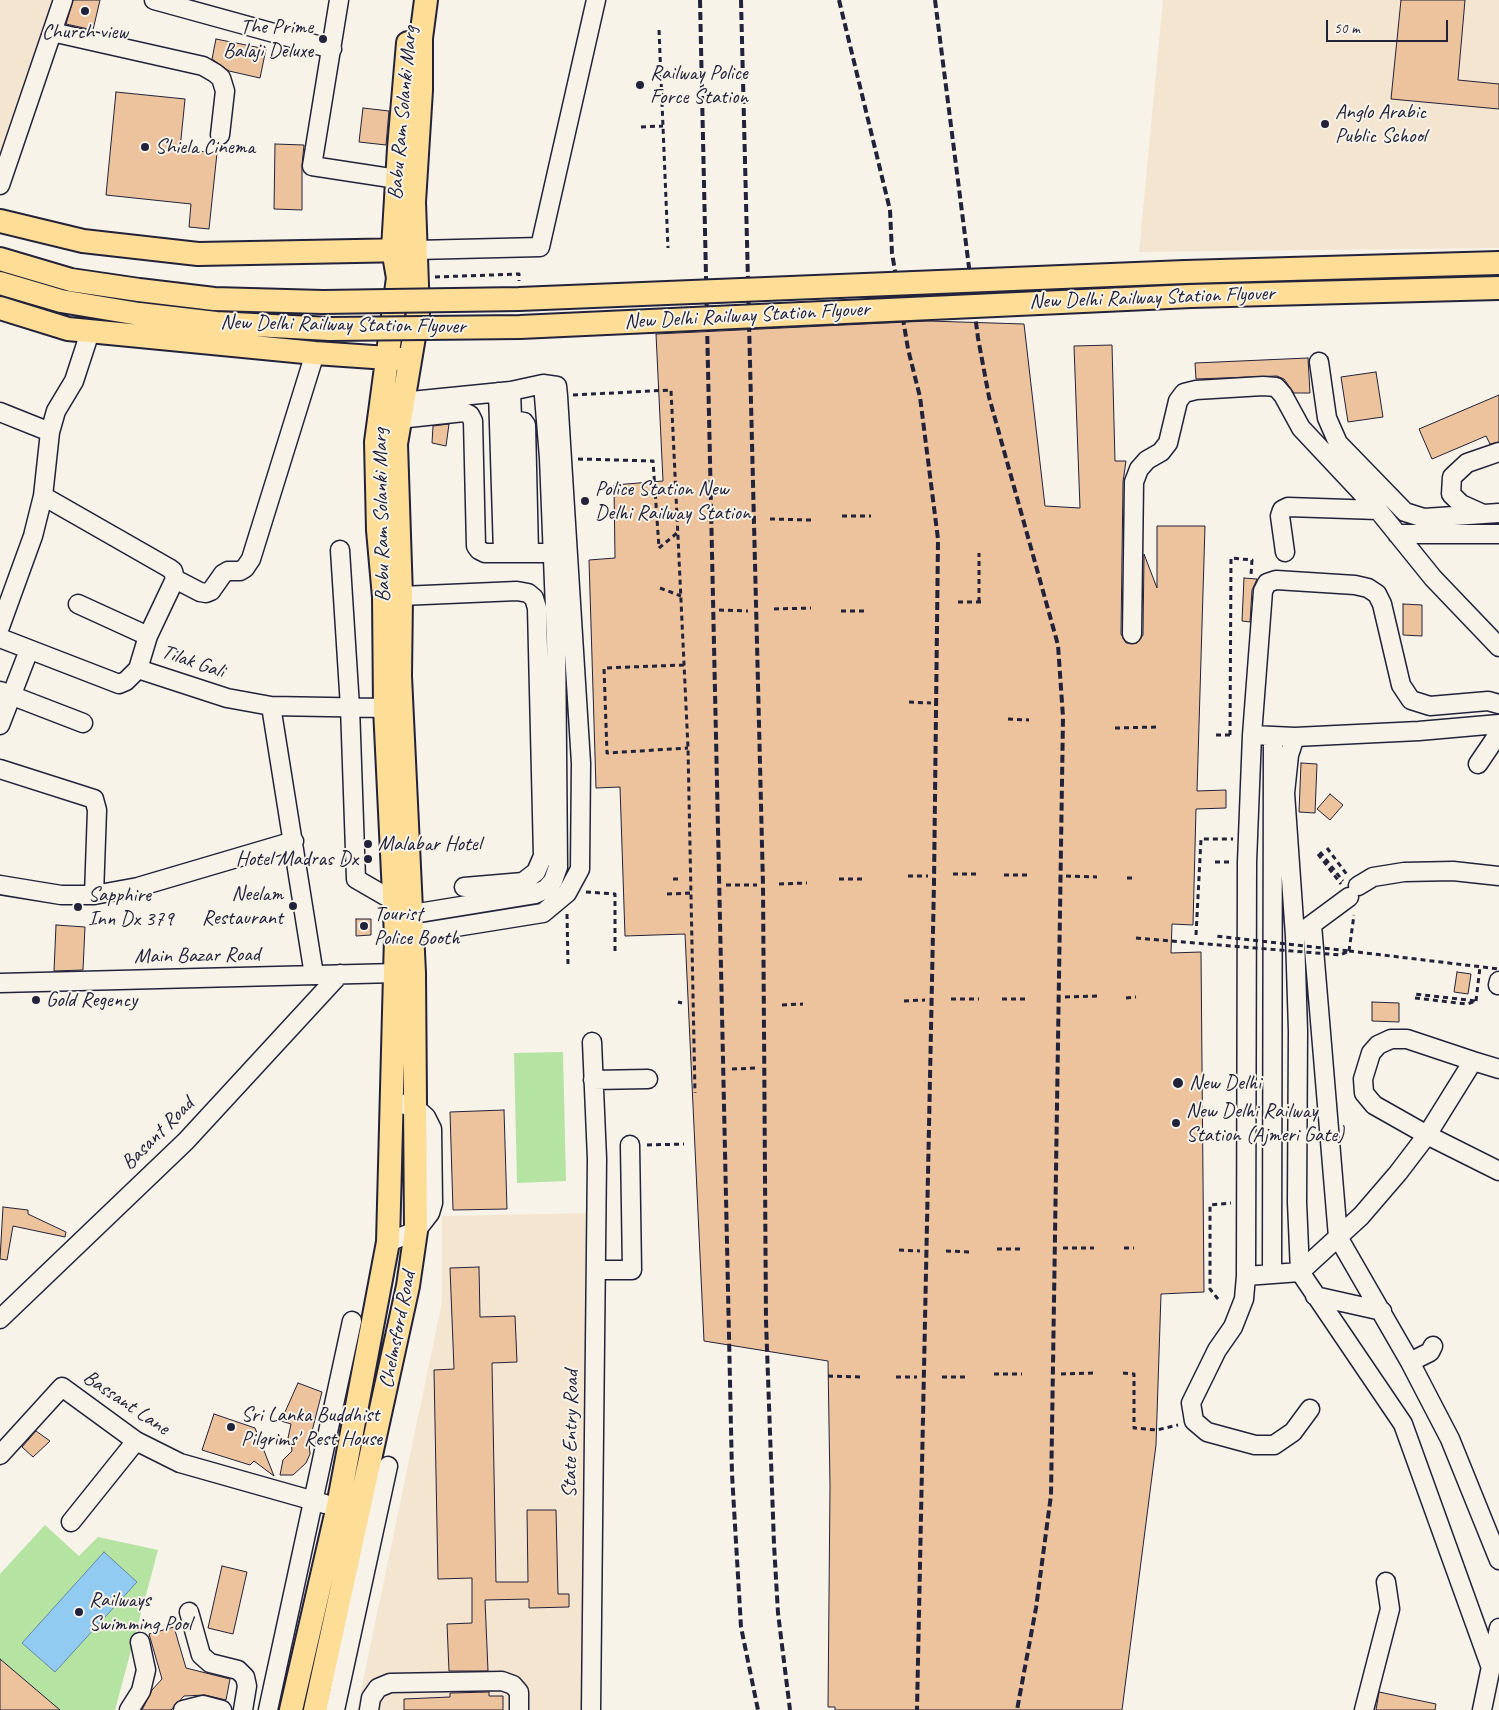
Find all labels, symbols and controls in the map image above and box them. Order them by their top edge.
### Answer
marker: Church view [79,5,91,17]
scale bar [1329,10,1452,42]
place label: The Prime Balaji Deluxe [223,14,313,64]
place label: Church view [42,19,128,45]
text: 50 m [1334,19,1360,38]
street label: Babu Ram Solanki Marg [383,25,423,201]
marker: The Prime Balaji Deluxe [317,33,329,45]
place label: Railway Police Force Station [650,60,748,110]
marker: Railway Police Force Station [634,79,646,91]
place label: Anglo Arabic Public School [1335,99,1426,149]
marker: Anglo Arabic Public School [1319,118,1331,130]
place label: Shiela Cinema [155,134,255,160]
marker: Shiela Cinema [139,141,151,153]
street label: New Delhi Railway Station Flyover [1029,281,1275,315]
street label: New Delhi Railway Station Flyover [624,297,870,335]
street label: New Delhi Railway Station Flyover [220,310,466,340]
street label: Babu Ram Solanki Marg [368,428,396,602]
place label: Police Station New Delhi Railway Station [595,476,750,526]
marker: Police Station New Delhi Railway Station [579,495,591,507]
street label: Tilak Gali [158,639,228,685]
place label: Malabar Hotel [378,831,481,857]
marker: Malabar Hotel [362,838,374,850]
place label: Hotel Madras Dx [236,846,358,872]
marker: Hotel Madras Dx [362,853,374,865]
place label: Neelam Restaurant [202,881,283,931]
place label: Sapphire Inn Dx 379 [88,882,173,932]
marker: Neelam Restaurant [287,900,299,912]
marker: Sapphire Inn Dx 379 [72,901,84,913]
place label: Tourist Police Booth [374,901,460,951]
marker: Tourist Police Booth [358,920,370,932]
street label: Main Bazar Road [134,942,260,970]
place label: Gold Regency [46,987,137,1013]
marker: Gold Regency [30,994,42,1006]
place label: New Delhi [1189,1070,1261,1096]
marker: New Delhi [1171,1076,1185,1090]
street label: Basant Road [116,1092,200,1176]
place label: New Delhi Railway Station (Ajmeri Gate) [1186,1098,1344,1148]
marker: New Delhi Railway Station (Ajmeri Gate) [1170,1117,1182,1129]
street label: Chelmsford Road [374,1269,422,1391]
street label: Bassant Lane [78,1365,174,1441]
street label: State Entry Road [557,1370,585,1498]
place label: Sri Lanka Buddhist Pilgrims' Rest House [241,1402,382,1452]
marker: Sri Lanka Buddhist Pilgrims' Rest House [225,1421,237,1433]
place label: Railways Swimming Pool [89,1587,192,1637]
marker: Railways Swimming Pool [73,1606,85,1618]

